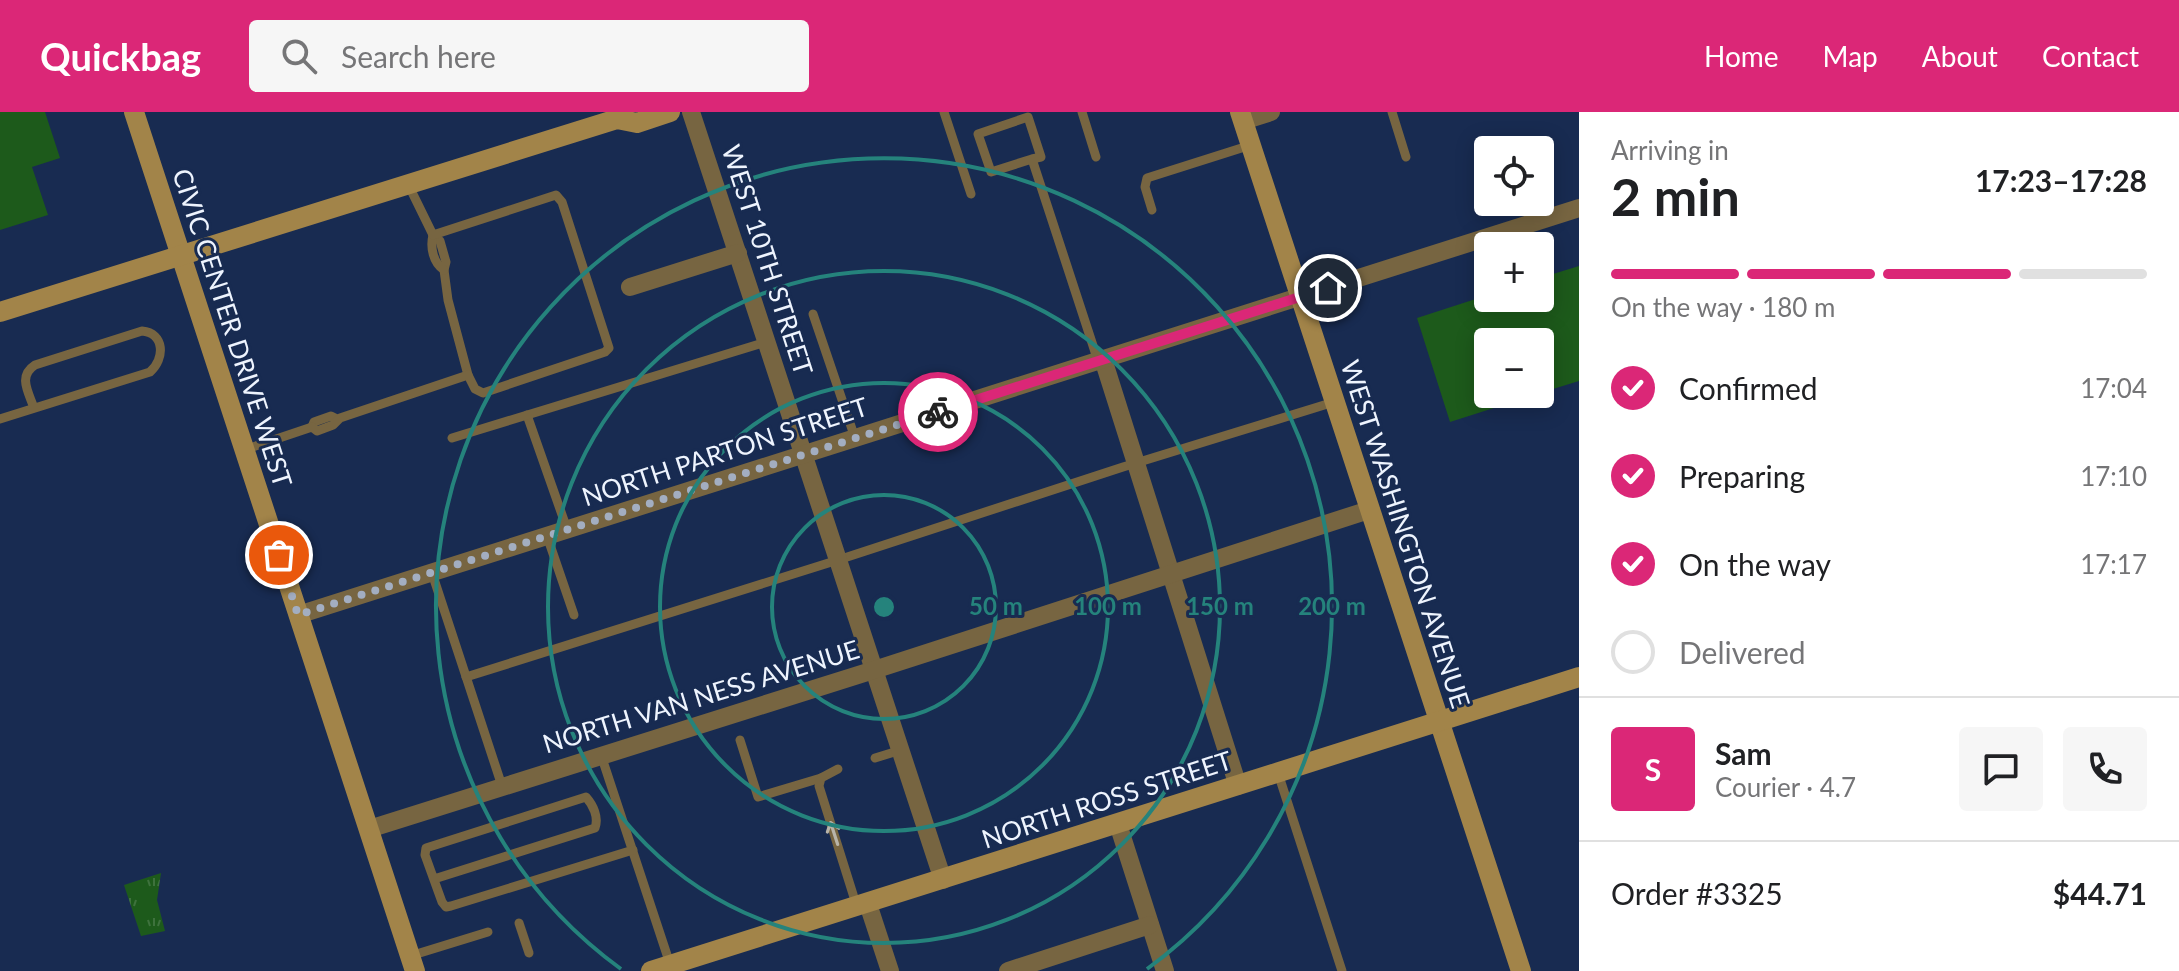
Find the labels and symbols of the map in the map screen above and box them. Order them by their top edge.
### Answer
street label: WEST 10TH STREET [716,140,820,379]
street label: CIVIC CENTER DRIVE WEST [166,165,300,491]
pin [1294,254,1362,322]
street label: WEST WASHINGTON AVENUE [1334,356,1477,712]
courier [898,372,978,452]
street label: NORTH PARTON STREET [578,390,872,512]
pin [245,521,313,589]
text: 50 m [969,591,1023,620]
text: 100 m [1074,591,1142,620]
text: 150 m [1186,591,1254,620]
text: 200 m [1298,591,1366,620]
centre of rings [870,593,898,621]
street label: NORTH VAN NESS AVENUE [539,633,863,759]
street label: NORTH ROSS STREET [978,743,1236,855]
one-way arrow [826,821,840,846]

